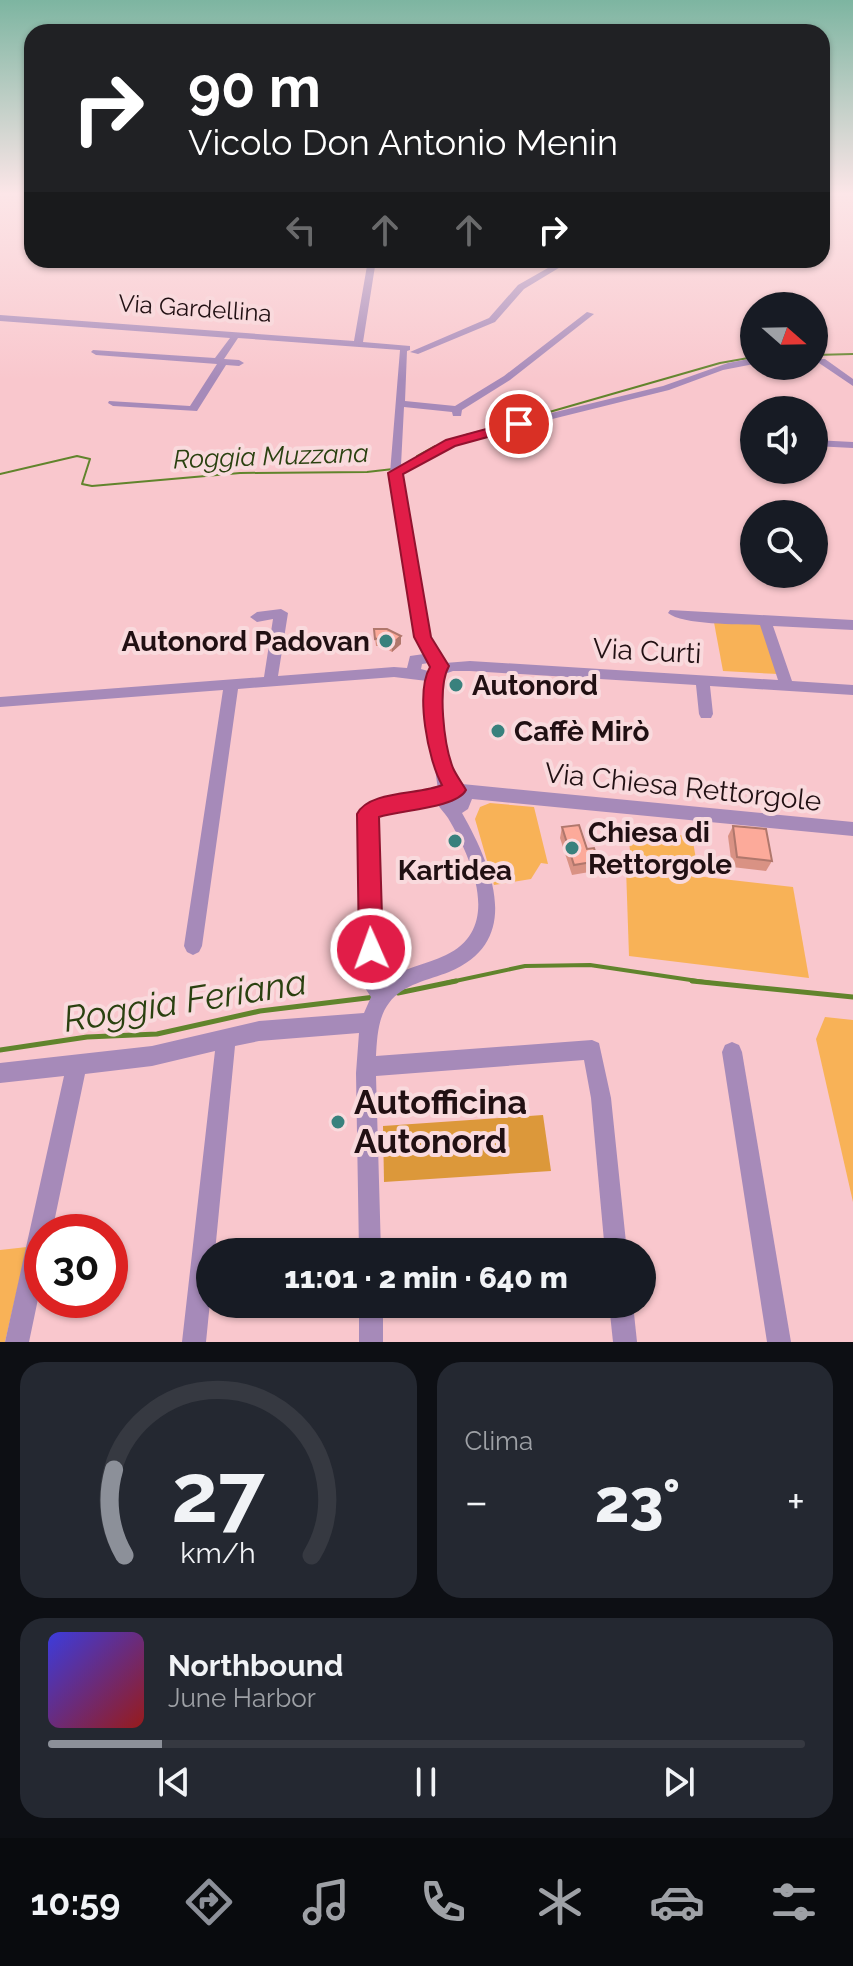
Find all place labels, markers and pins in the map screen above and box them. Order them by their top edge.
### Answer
pin [485,390,553,458]
place label: Autonord Padovan [121,625,370,658]
marker: Autonord Padovan [377,632,395,650]
place label: Autonord [472,669,598,702]
marker: Autonord [447,676,465,694]
place label: Caffè Mirò [514,715,650,748]
marker: Caffè Mirò [489,722,507,740]
place label: Chiesa di Rettorgole [588,816,732,881]
marker: Kartidea [446,832,464,850]
marker: Chiesa di Rettorgole [563,839,581,857]
place label: Kartidea [398,854,512,887]
place label: Autofficina Autonord [354,1082,527,1161]
marker: Autofficina Autonord [329,1113,347,1131]

